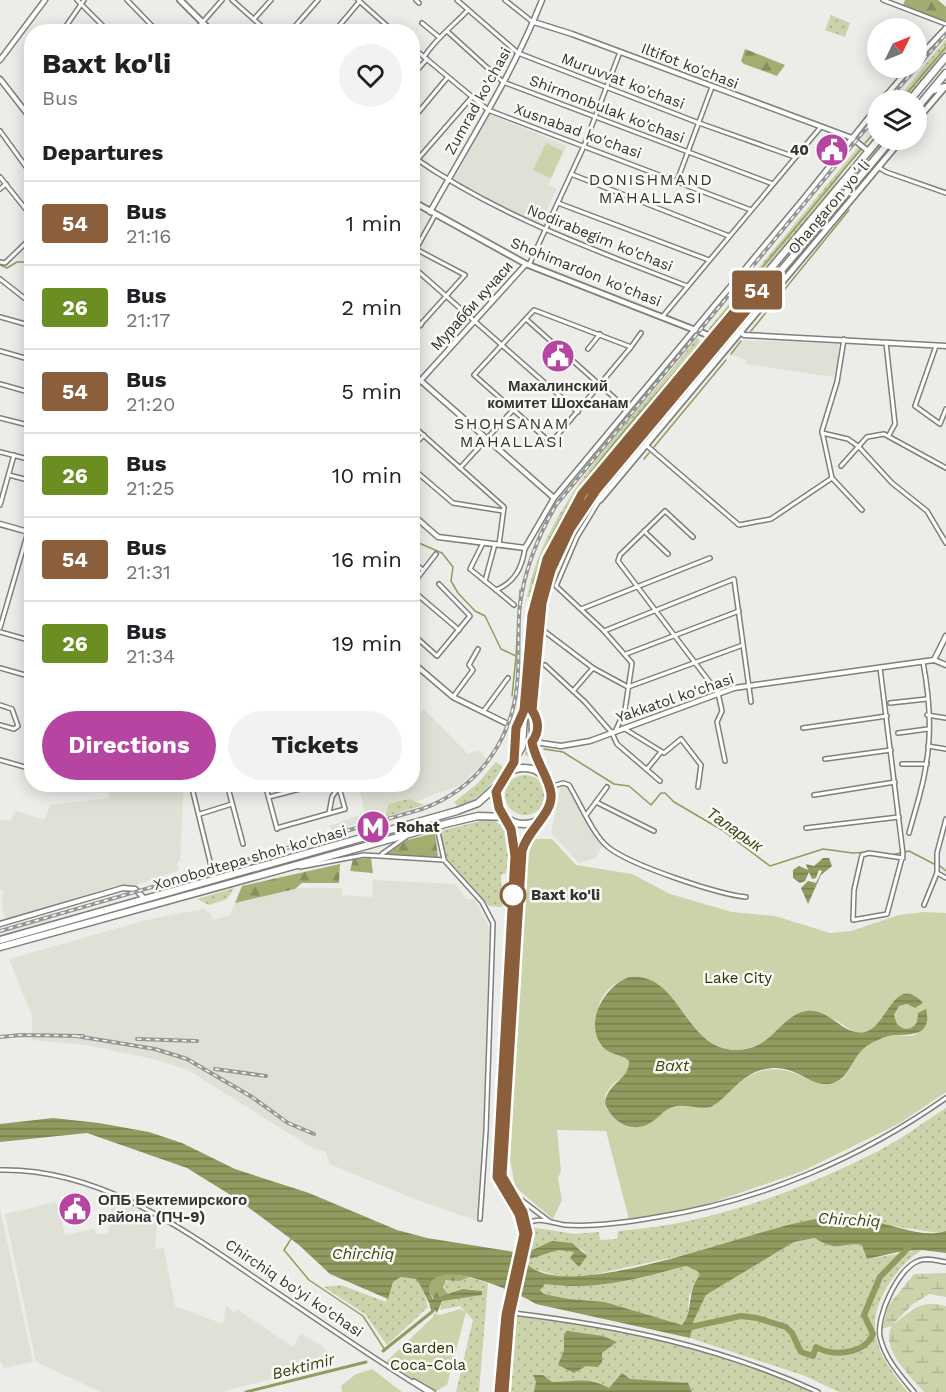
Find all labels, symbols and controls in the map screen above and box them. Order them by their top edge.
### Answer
north arrow [867,18,927,78]
map controls [867,18,927,150]
street label: Iltifot ko'chasi [639,39,741,93]
button: heart [339,44,402,107]
street label: Zumrad ko'chasi [441,44,515,158]
text: Baxt ko'li [42,47,171,80]
street label: Muruvvat ko'chasi [559,49,687,113]
street label: Shirmonbulak ko'chasi [527,71,687,147]
text: Bus [42,86,78,110]
button: layers [867,90,927,150]
street label: Xusnabad ko'chasi [512,100,644,162]
public building icon: 40 [814,132,850,168]
text: Departures [42,140,163,165]
place label: 40 [790,141,809,159]
street label: Ohangaron yoʻli [784,156,874,258]
district label: DONISHMAND MAHALLASI [589,170,713,207]
text: Bus [126,199,166,224]
street label: Nodirabegim ko'chasi [525,201,675,275]
text: 54 [62,211,88,236]
text: 1 min [345,211,402,236]
text: 21:16 [126,224,171,248]
street label: Shohimardon ko'chasi [508,234,664,310]
street label: Мурабби кучаси [427,258,517,354]
line badge: 54 [730,270,784,310]
text: 54 [744,278,770,303]
text: Bus [126,283,166,308]
text: 26 [62,295,88,320]
text: 2 min [341,295,402,320]
text: 21:17 [126,308,170,332]
public building icon: Махалинский комитет Шохcанам [540,338,576,374]
text: Bus [126,367,166,392]
place label: Махалинский комитет Шохcанам [487,377,629,412]
text: 54 [62,379,88,404]
text: 5 min [341,379,402,404]
text: 21:20 [126,392,175,416]
district label: SHOHSANAM MAHALLASI [454,414,570,451]
text: Bus [126,451,166,476]
text: 26 [62,463,88,488]
text: 10 min [332,463,402,488]
text: 21:25 [126,476,175,500]
text: Bus [126,535,166,560]
text: 54 [62,547,88,572]
text: 16 min [332,547,402,572]
text: 21:31 [126,560,171,584]
text: Bus [126,619,166,644]
text: 26 [62,631,88,656]
text: 19 min [332,631,402,656]
text: 21:34 [126,644,175,668]
street label: Yakkatol ko'chasi [614,669,736,727]
button: Directions [42,711,216,780]
button: Tickets [228,711,402,780]
water label: Таларык [703,803,768,856]
metro station icon: Rohat [355,809,391,845]
place label: Rohat [396,818,440,836]
street label: Xonobodtepa shoh ko'chasi [151,822,349,894]
marker: Baxt ko'li [500,882,526,908]
place label: Baxt ko'li [531,886,600,904]
park label: Lake City [704,969,772,987]
water label: Baхt [655,1056,690,1075]
public building icon: ОПБ Бектемирского района (ПЧ-9) [57,1191,93,1227]
place label: ОПБ Бектемирского района (ПЧ-9) [98,1191,247,1226]
water label: Chirchiq [817,1208,881,1231]
street label: Chirchiq bo'yi ko'chasi [222,1235,366,1341]
water label: Chirchiq [332,1244,394,1263]
park label: Garden Coca-Cola [390,1339,466,1374]
water label: Bektimir [270,1349,337,1383]

